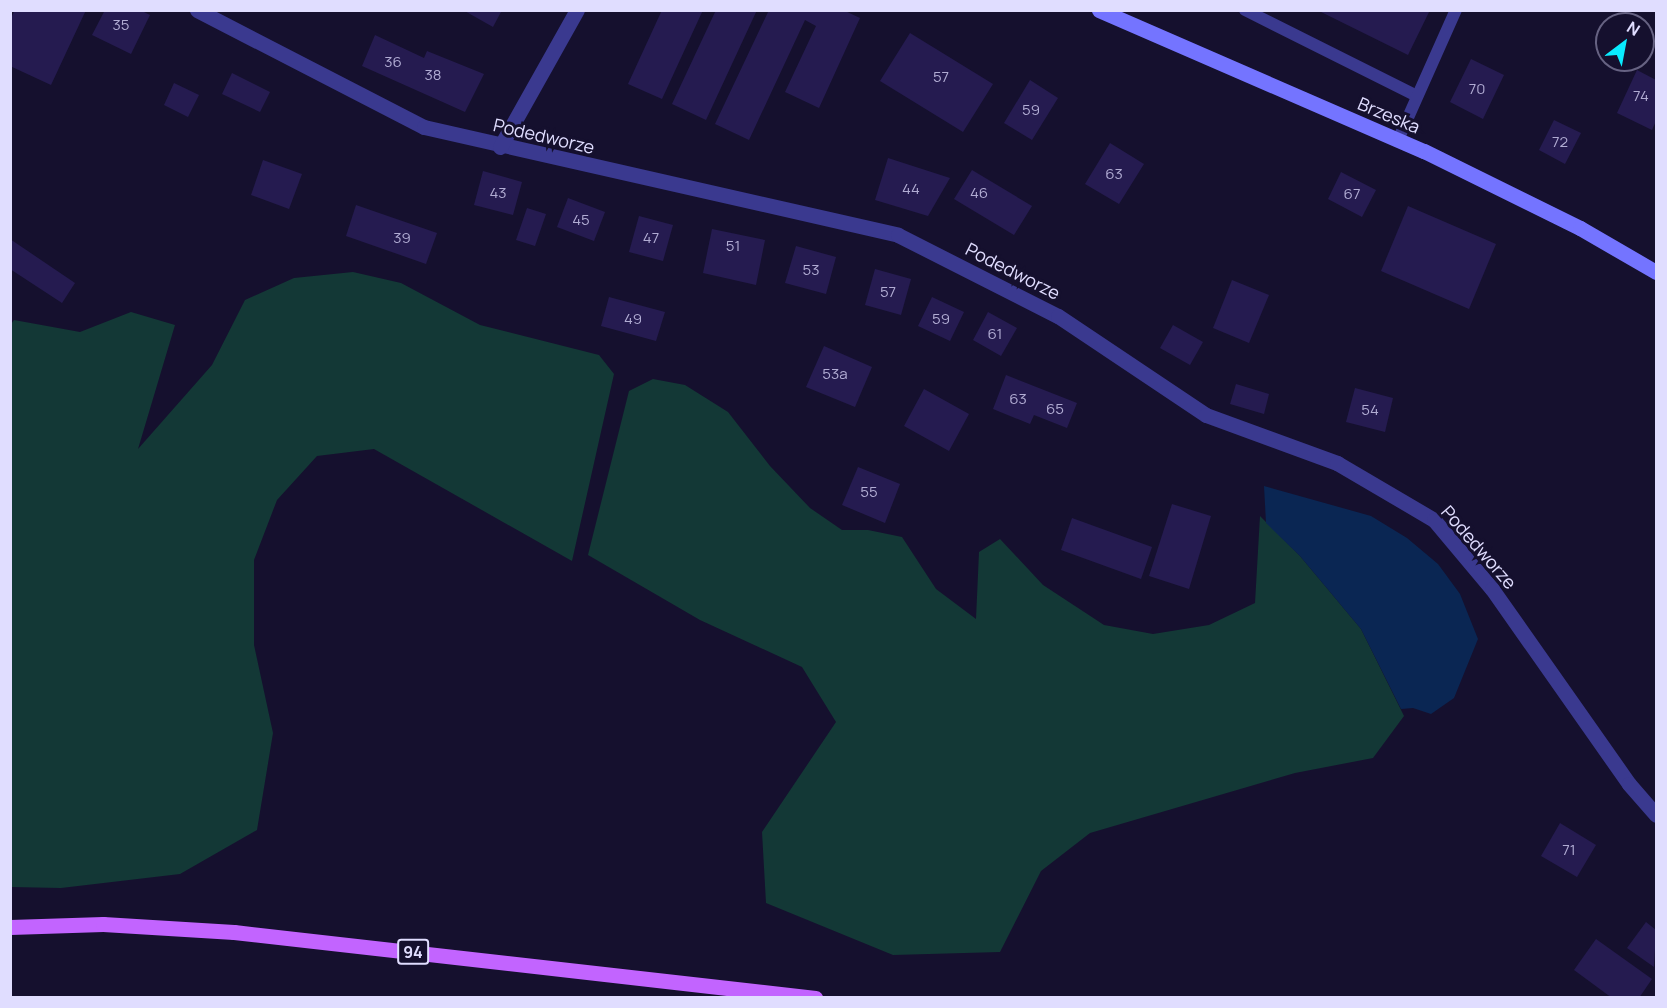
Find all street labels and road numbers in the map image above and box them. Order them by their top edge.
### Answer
street label: Brzeska [1355,92,1423,138]
street label: Podedworze [491,114,597,158]
street label: Podedworze [962,238,1064,304]
street label: Podedworze [1437,501,1521,593]
road number: 94 [396,939,430,965]

